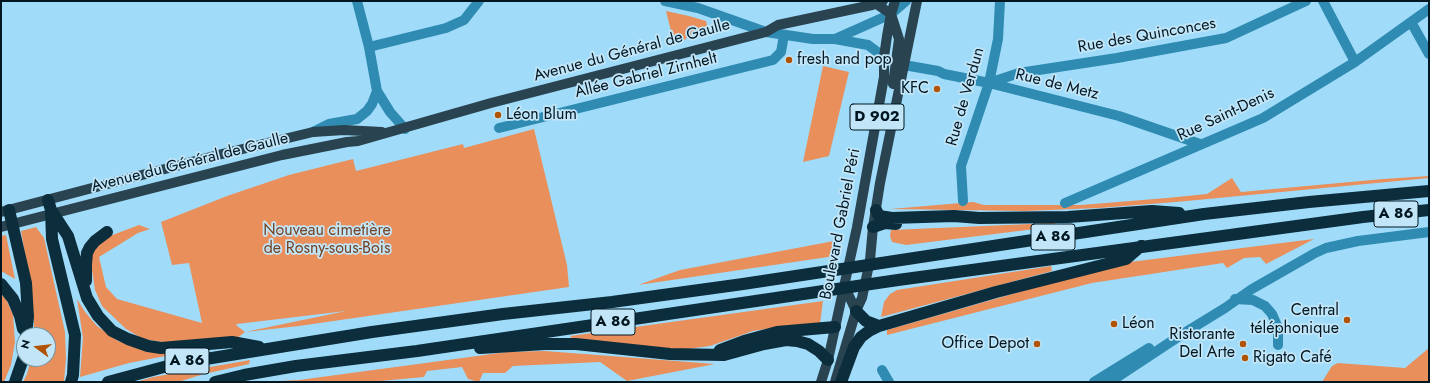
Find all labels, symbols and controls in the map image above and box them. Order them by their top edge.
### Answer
street label: Rue des Quinconces [1077,14,1217,58]
street label: Avenue du Général de Gaulle [532,16,732,86]
street label: Rue de Verdun [943,46,989,148]
street label: Allée Gabriel Zirnhelt [573,49,719,103]
place label: fresh and pop [797,50,892,70]
marker: fresh and pop [784,55,794,65]
street label: Rue de Metz [1013,65,1101,105]
place label: KFC [901,79,929,99]
marker: KFC [932,84,942,94]
street label: Rue Saint-Denis [1174,84,1278,146]
road number: D 902 [850,104,904,130]
place label: Léon Blum [506,105,577,125]
marker: Léon Blum [493,110,503,120]
street label: Avenue du Général de Gaulle [90,129,290,197]
street label: Boulevard Gabriel Péri [817,147,865,301]
road number: A 86 [1374,201,1418,227]
park label: Nouveau cimetière de Rosny-sous-Bois [263,221,391,259]
road number: A 86 [1031,224,1075,250]
place label: Central téléphonique [1250,301,1339,339]
road number: A 86 [591,309,635,335]
place label: Léon [1122,314,1155,334]
marker: Central téléphonique [1342,315,1352,325]
marker: Léon [1109,319,1119,329]
place label: Ristorante Del Arte [1169,325,1235,363]
north arrow [16,327,56,367]
place label: Office Depot [942,334,1029,354]
text: N [17,338,34,350]
marker: Office Depot [1032,339,1042,349]
marker: Ristorante Del Arte [1238,339,1248,349]
road number: A 86 [165,348,209,374]
place label: Rigato Café [1253,348,1332,368]
marker: Rigato Café [1240,353,1250,363]

